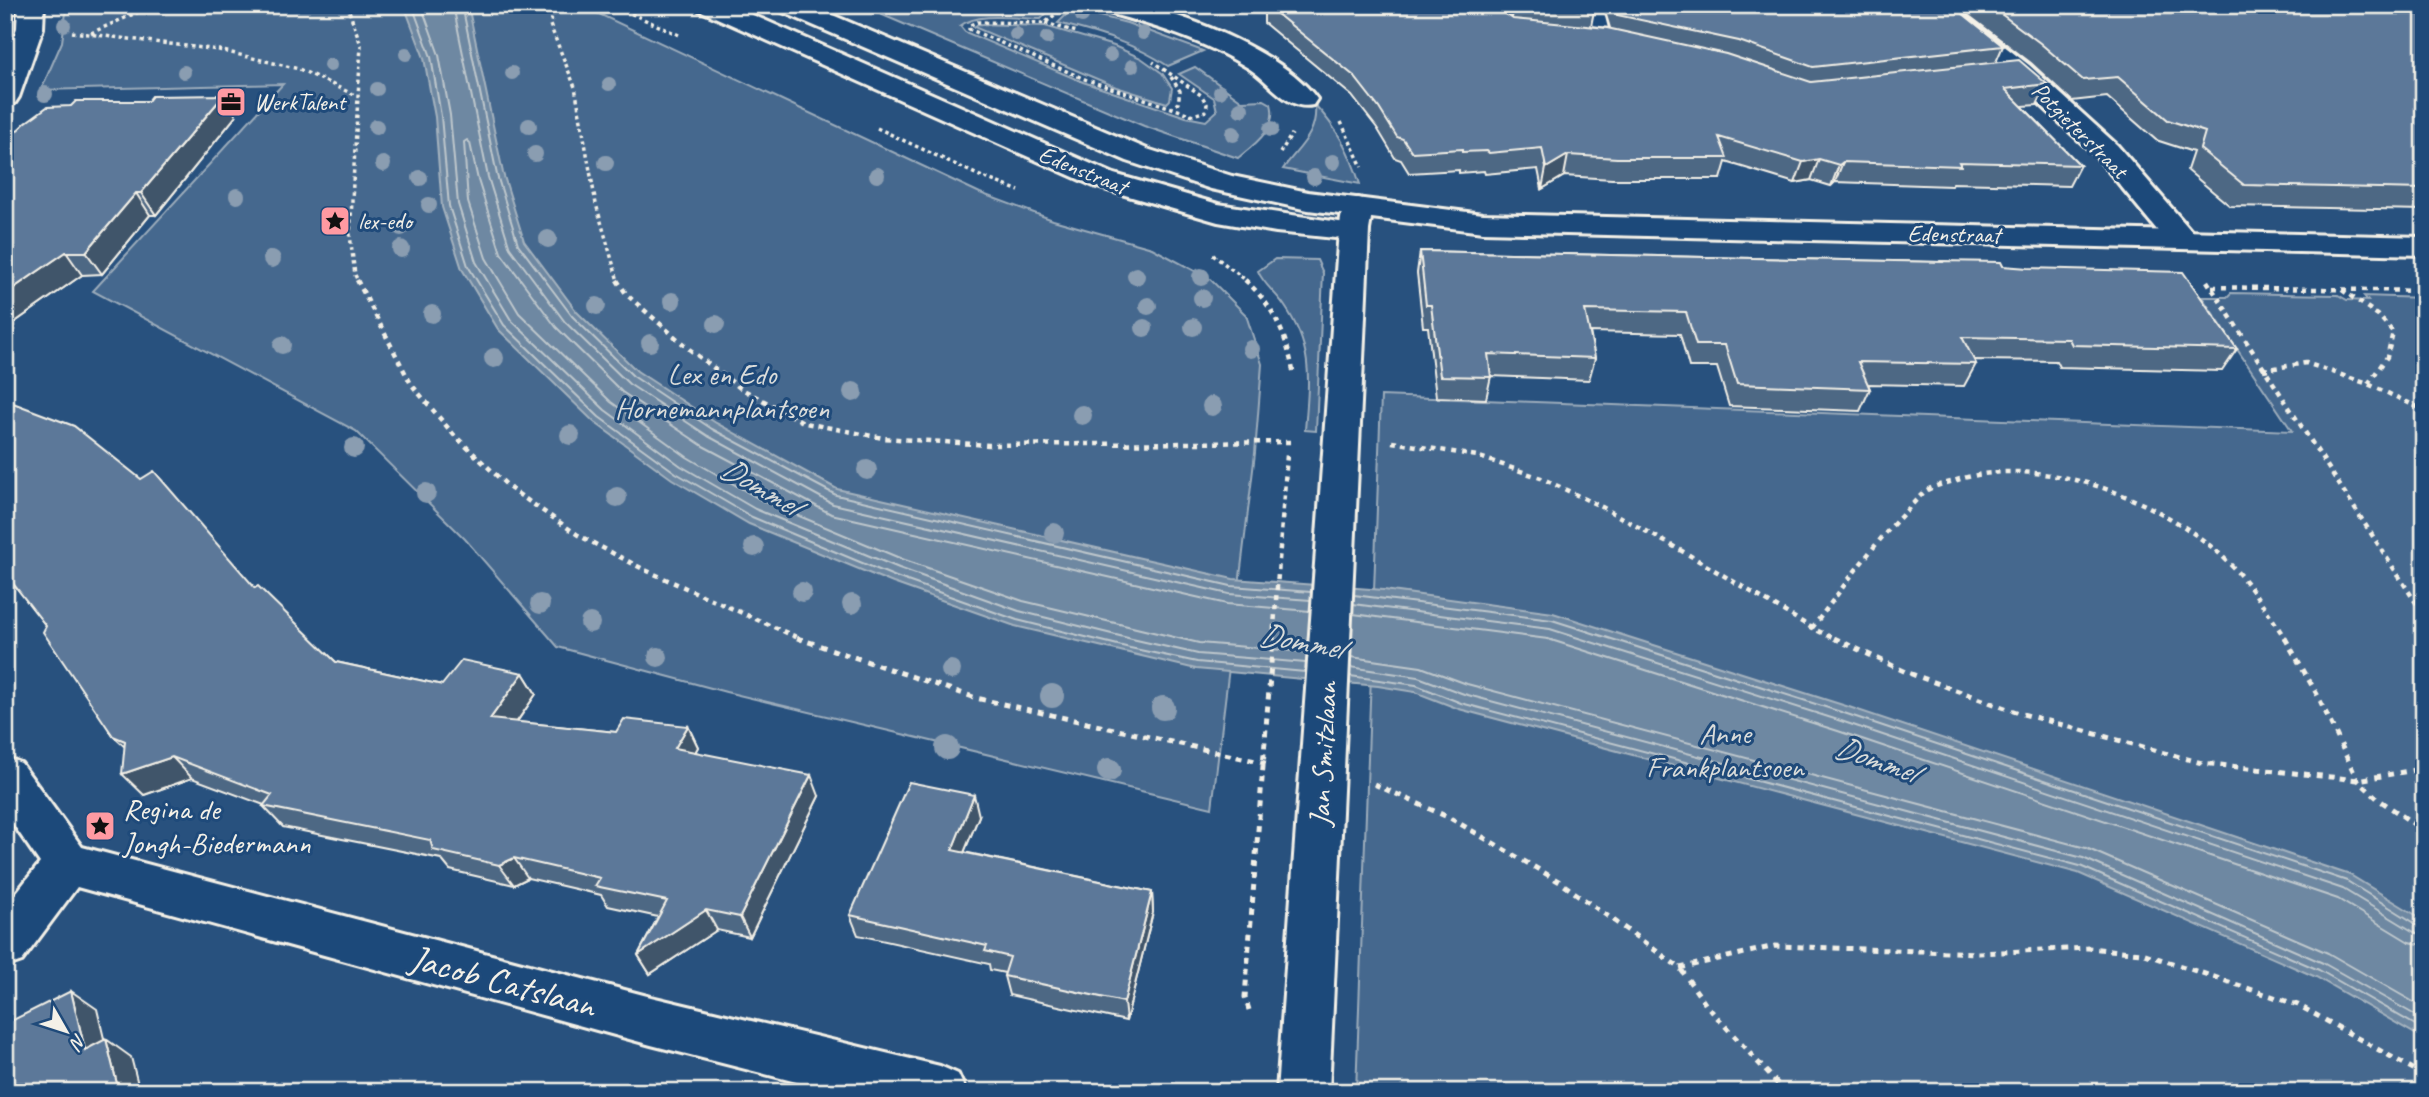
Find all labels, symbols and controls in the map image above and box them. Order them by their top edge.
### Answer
street label: Potgieterstraat [2025,75,2136,186]
office icon: WerkTalent [214,85,248,119]
place label: WerkTalent [254,87,347,117]
street label: Edenstraat [1034,139,1135,202]
place icon: lex-edo [318,204,352,238]
place label: lex-edo [358,206,414,236]
street label: Edenstraat [1907,218,2004,250]
park label: Lex en Edo Hornemannplantsoen [615,355,830,427]
water label: Dommel [714,447,816,530]
water label: Dommel [1256,614,1356,670]
street label: Jan Smitzlaan [1300,679,1346,829]
park label: Anne Frankplantsoen [1646,714,1805,786]
water label: Dommel [1830,726,1932,795]
place label: Regina de Jongh-Biedermann [121,790,311,862]
place icon: Regina de Jongh-Biedermann [83,809,117,843]
street label: Jacob Catslaan [403,933,603,1029]
north arrow [32,996,102,1066]
text: N [63,1029,91,1056]

